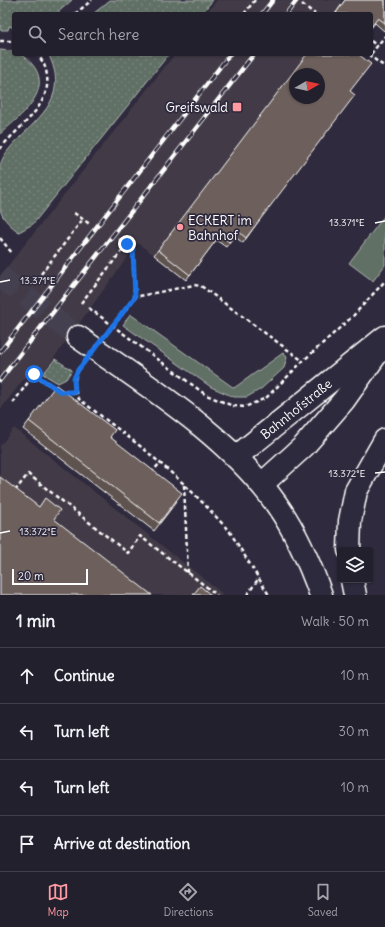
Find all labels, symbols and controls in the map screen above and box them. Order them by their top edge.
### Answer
search box [12,12,373,56]
icon: search [26,23,48,45]
text: Search here [58,25,139,44]
north arrow [289,68,325,104]
place label: Greifswald [165,99,228,116]
marker: Greifswald [231,101,243,113]
place label: ECKERT im Bahnhof [188,212,252,244]
text: 13.371°E [329,216,365,229]
marker: ECKERT im Bahnhof [175,222,185,232]
route end [118,235,136,253]
text: 13.371°E [20,274,56,287]
route start [25,365,43,383]
street label: Bahnhofstraße [257,375,336,443]
text: 13.372°E [329,467,366,480]
text: 13.372°E [20,525,57,538]
map controls [337,547,373,583]
button: layers [337,547,373,583]
scale bar [12,567,88,586]
text: 20 m [18,569,44,583]
text: 1 min [16,610,55,632]
text: Walk · 50 m [301,613,369,630]
icon: ahead [16,665,38,687]
text: Continue [54,666,115,685]
text: 10 m [341,667,369,684]
icon: left [16,721,38,743]
text: Turn left [54,722,109,741]
text: 30 m [339,723,369,740]
icon: left [16,777,38,799]
text: Turn left [54,778,109,797]
text: 10 m [341,779,369,796]
icon: arrive [16,833,38,855]
text: Arrive at destination [54,834,190,853]
tab: Map [47,881,69,919]
tab: Directions [164,881,213,919]
tab: Saved [308,881,338,919]

